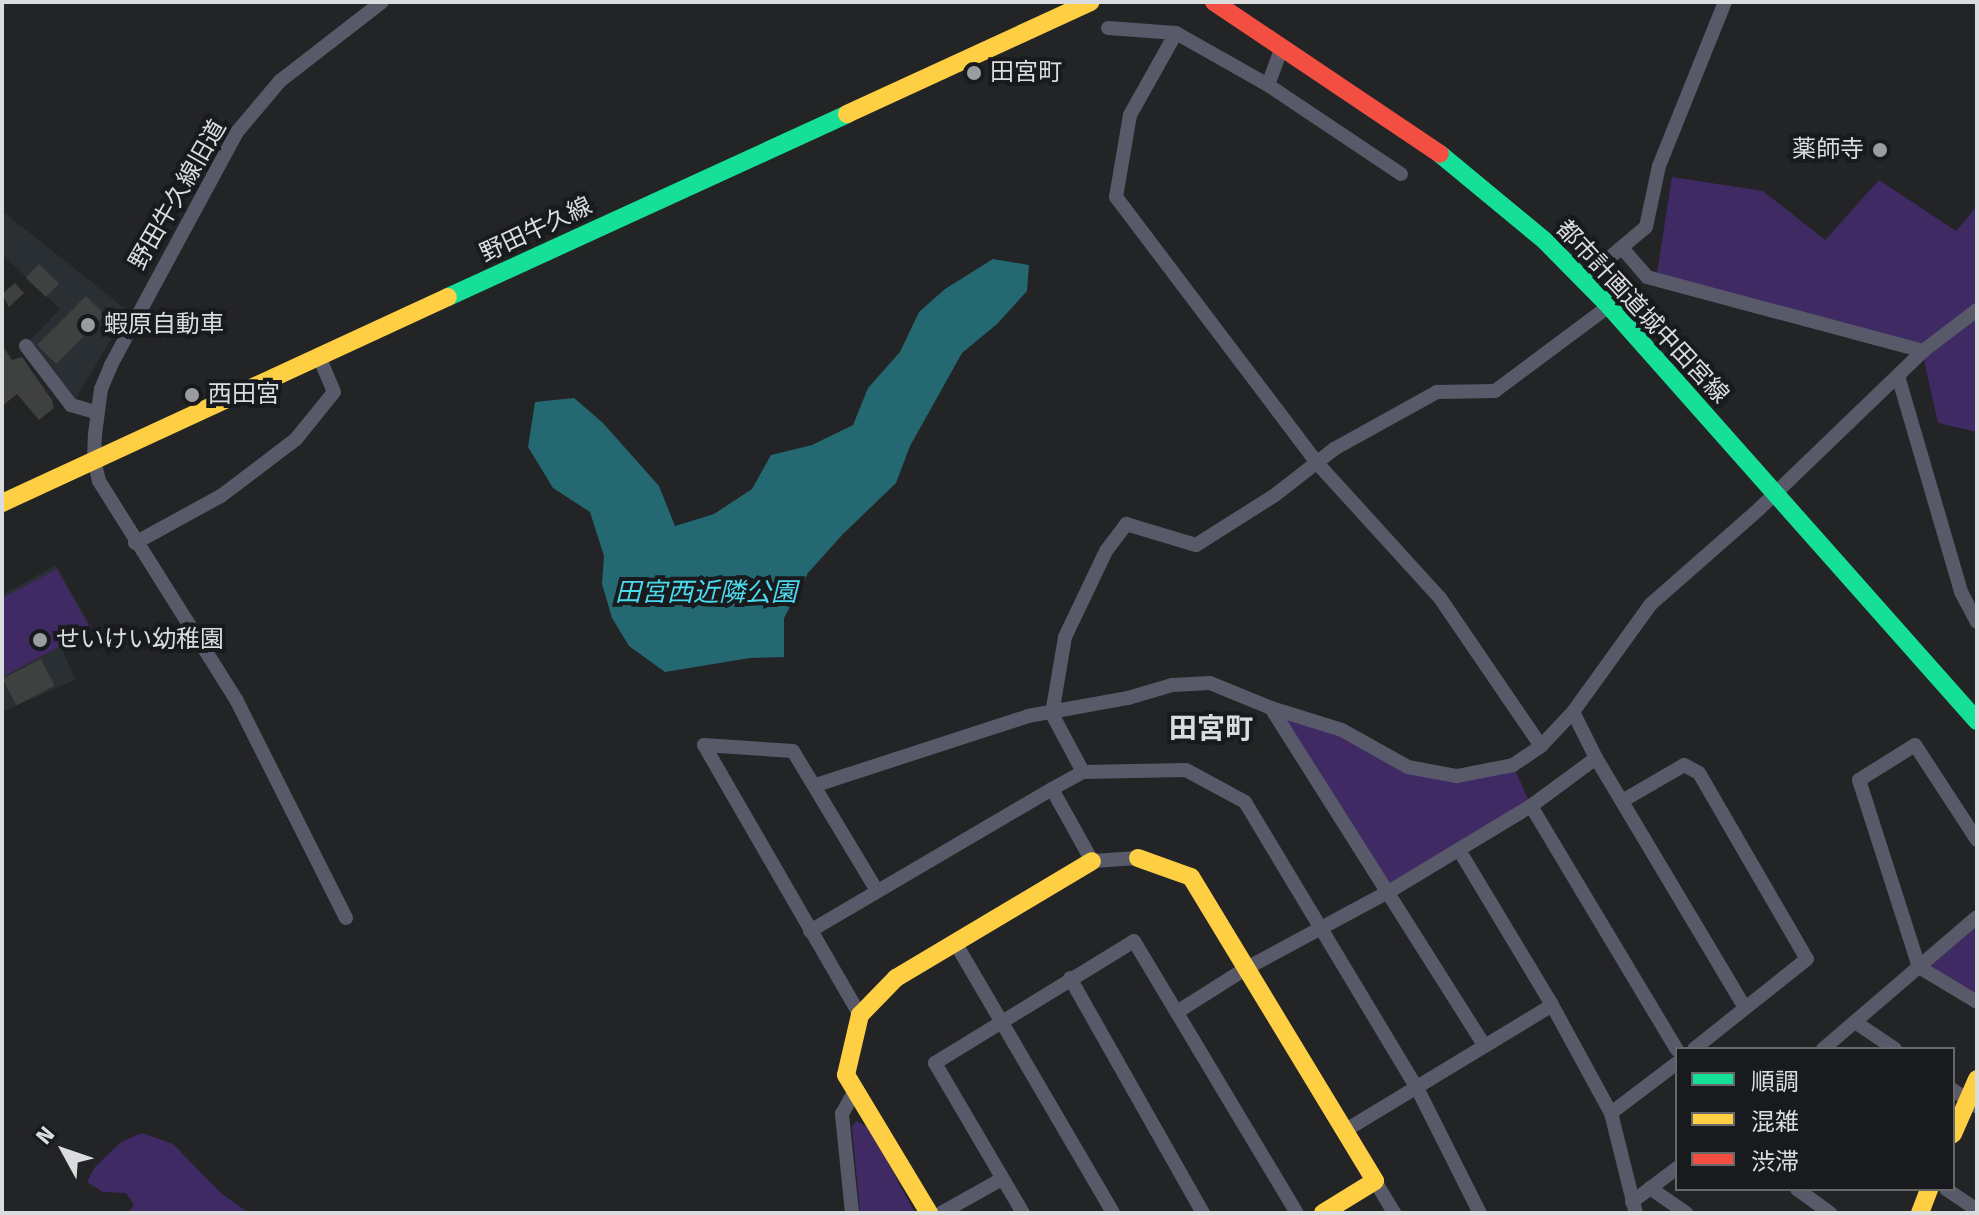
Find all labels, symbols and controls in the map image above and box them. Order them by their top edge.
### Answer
place label: 田宮町 [990,59,1062,87]
marker: 田宮町 [965,64,983,82]
street label: 野田牛久線旧道 [124,115,232,275]
place label: 薬師寺 [1792,136,1864,164]
marker: 薬師寺 [1871,141,1889,159]
street label: 野田牛久線 [476,192,596,268]
street label: 都市計画道城中田宮線 [1550,214,1734,410]
place label: 蝦原自動車 [104,311,224,339]
marker: 蝦原自動車 [79,316,97,334]
place label: 西田宮 [208,381,280,409]
marker: 西田宮 [183,386,201,404]
water label: 田宮西近隣公園 [615,577,797,609]
place label: せいけい幼稚園 [56,626,224,654]
marker: せいけい幼稚園 [31,631,49,649]
district label: 田宮町 [1169,712,1253,746]
legend [1675,1047,1955,1191]
text: 順調 [1751,1068,1799,1096]
text: 混雑 [1751,1108,1799,1136]
north arrow [24,1111,104,1191]
text: N [30,1121,60,1150]
text: 渋滞 [1751,1148,1799,1176]

